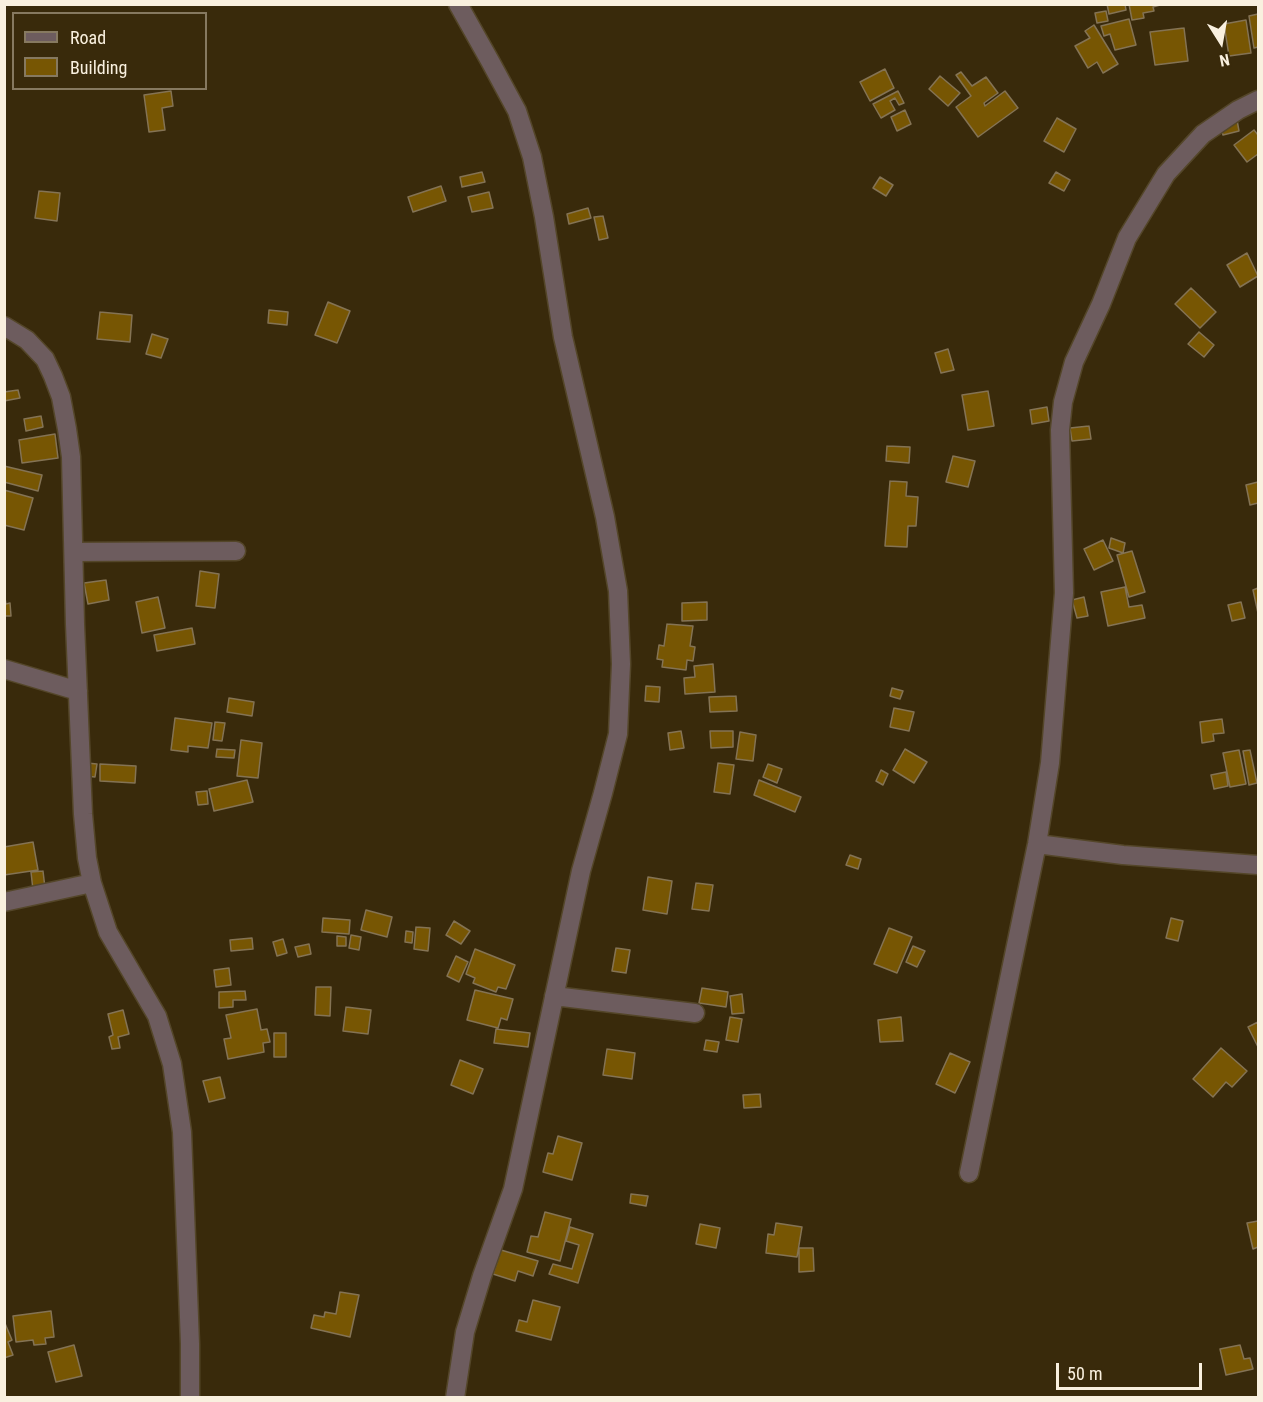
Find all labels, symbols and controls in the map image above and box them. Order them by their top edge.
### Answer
legend [12,12,207,90]
north arrow [1191,12,1251,72]
text: Road [70,27,106,48]
text: N [1218,50,1231,70]
text: Building [70,57,127,78]
scale bar [1059,1351,1204,1389]
text: 50 m [1067,1363,1102,1384]

